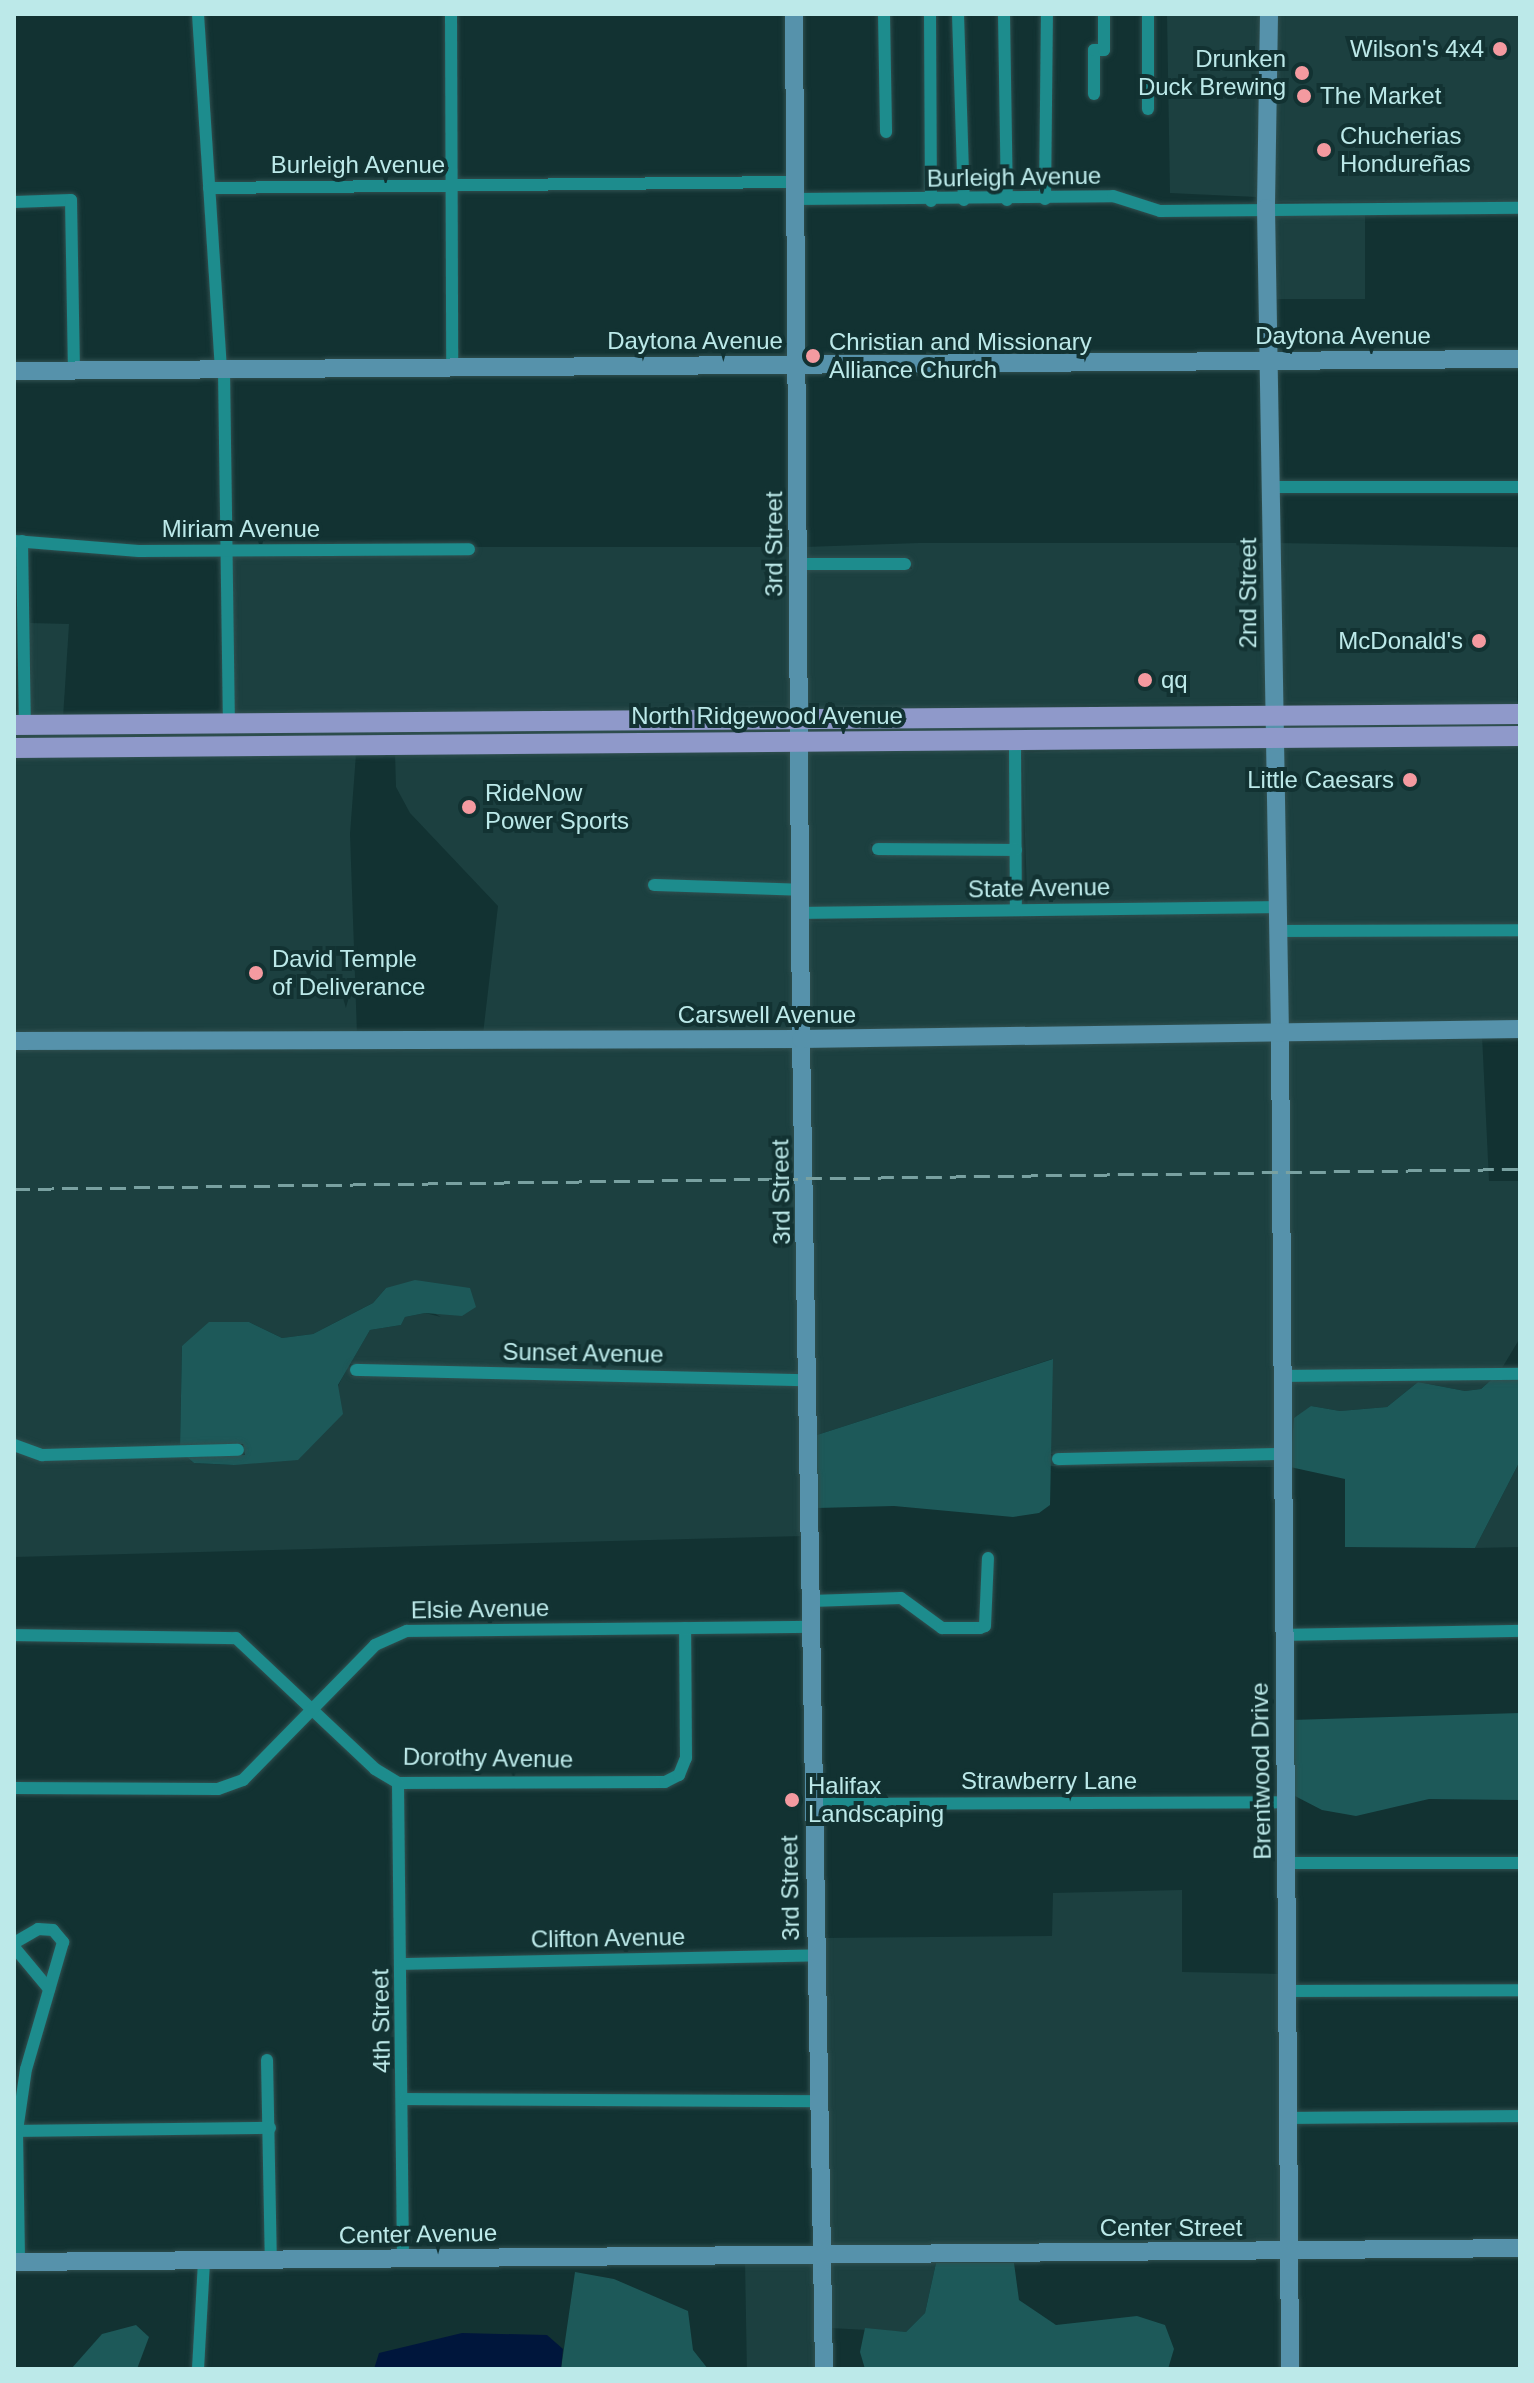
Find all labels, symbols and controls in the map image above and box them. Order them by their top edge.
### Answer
place label: Wilson's 4x4 [1350,35,1484,63]
marker: Wilson's 4x4 [1491,40,1509,58]
place label: Drunken Duck Brewing [1138,45,1286,101]
marker: Drunken Duck Brewing [1293,64,1311,82]
place label: The Market [1320,82,1441,110]
marker: The Market [1295,87,1313,105]
place label: Chucherias Hondureñas [1340,122,1471,178]
marker: Chucherias Hondureñas [1315,141,1333,159]
street label: Burleigh Avenue [270,151,446,179]
street label: Burleigh Avenue [926,161,1102,193]
street label: Daytona Avenue [1254,322,1432,350]
street label: Daytona Avenue [606,327,784,355]
place label: Christian and Missionary Alliance Church [829,328,1092,384]
marker: Christian and Missionary Alliance Church [804,347,822,365]
street label: 3rd Street [760,491,788,597]
street label: Miriam Avenue [161,515,321,543]
street label: 2nd Street [1234,538,1262,648]
place label: McDonald's [1338,627,1463,655]
marker: McDonald's [1470,632,1488,650]
place label: qq [1161,666,1188,694]
marker: qq [1136,671,1154,689]
street label: North Ridgewood Avenue [630,702,904,730]
place label: Little Caesars [1247,766,1394,794]
marker: Little Caesars [1401,771,1419,789]
place label: RideNow Power Sports [485,779,629,835]
marker: RideNow Power Sports [460,798,478,816]
street label: State Avenue [967,872,1111,904]
place label: David Temple of Deliverance [272,945,425,1001]
marker: David Temple of Deliverance [247,964,265,982]
street label: Carswell Avenue [677,1001,857,1029]
street label: 3rd Street [766,1139,796,1245]
street label: Sunset Avenue [502,1337,664,1369]
street label: Elsie Avenue [410,1593,550,1625]
street label: Brentwood Drive [1245,1682,1277,1860]
street label: Dorothy Avenue [402,1742,574,1774]
street label: Strawberry Lane [961,1767,1137,1795]
place label: Halifax Landscaping [808,1772,944,1828]
marker: Halifax Landscaping [783,1791,801,1809]
street label: 3rd Street [775,1835,805,1941]
street label: Clifton Avenue [530,1922,686,1954]
street label: 4th Street [366,1969,396,2073]
street label: Center Street [1100,2214,1242,2242]
street label: Center Avenue [338,2218,498,2250]

